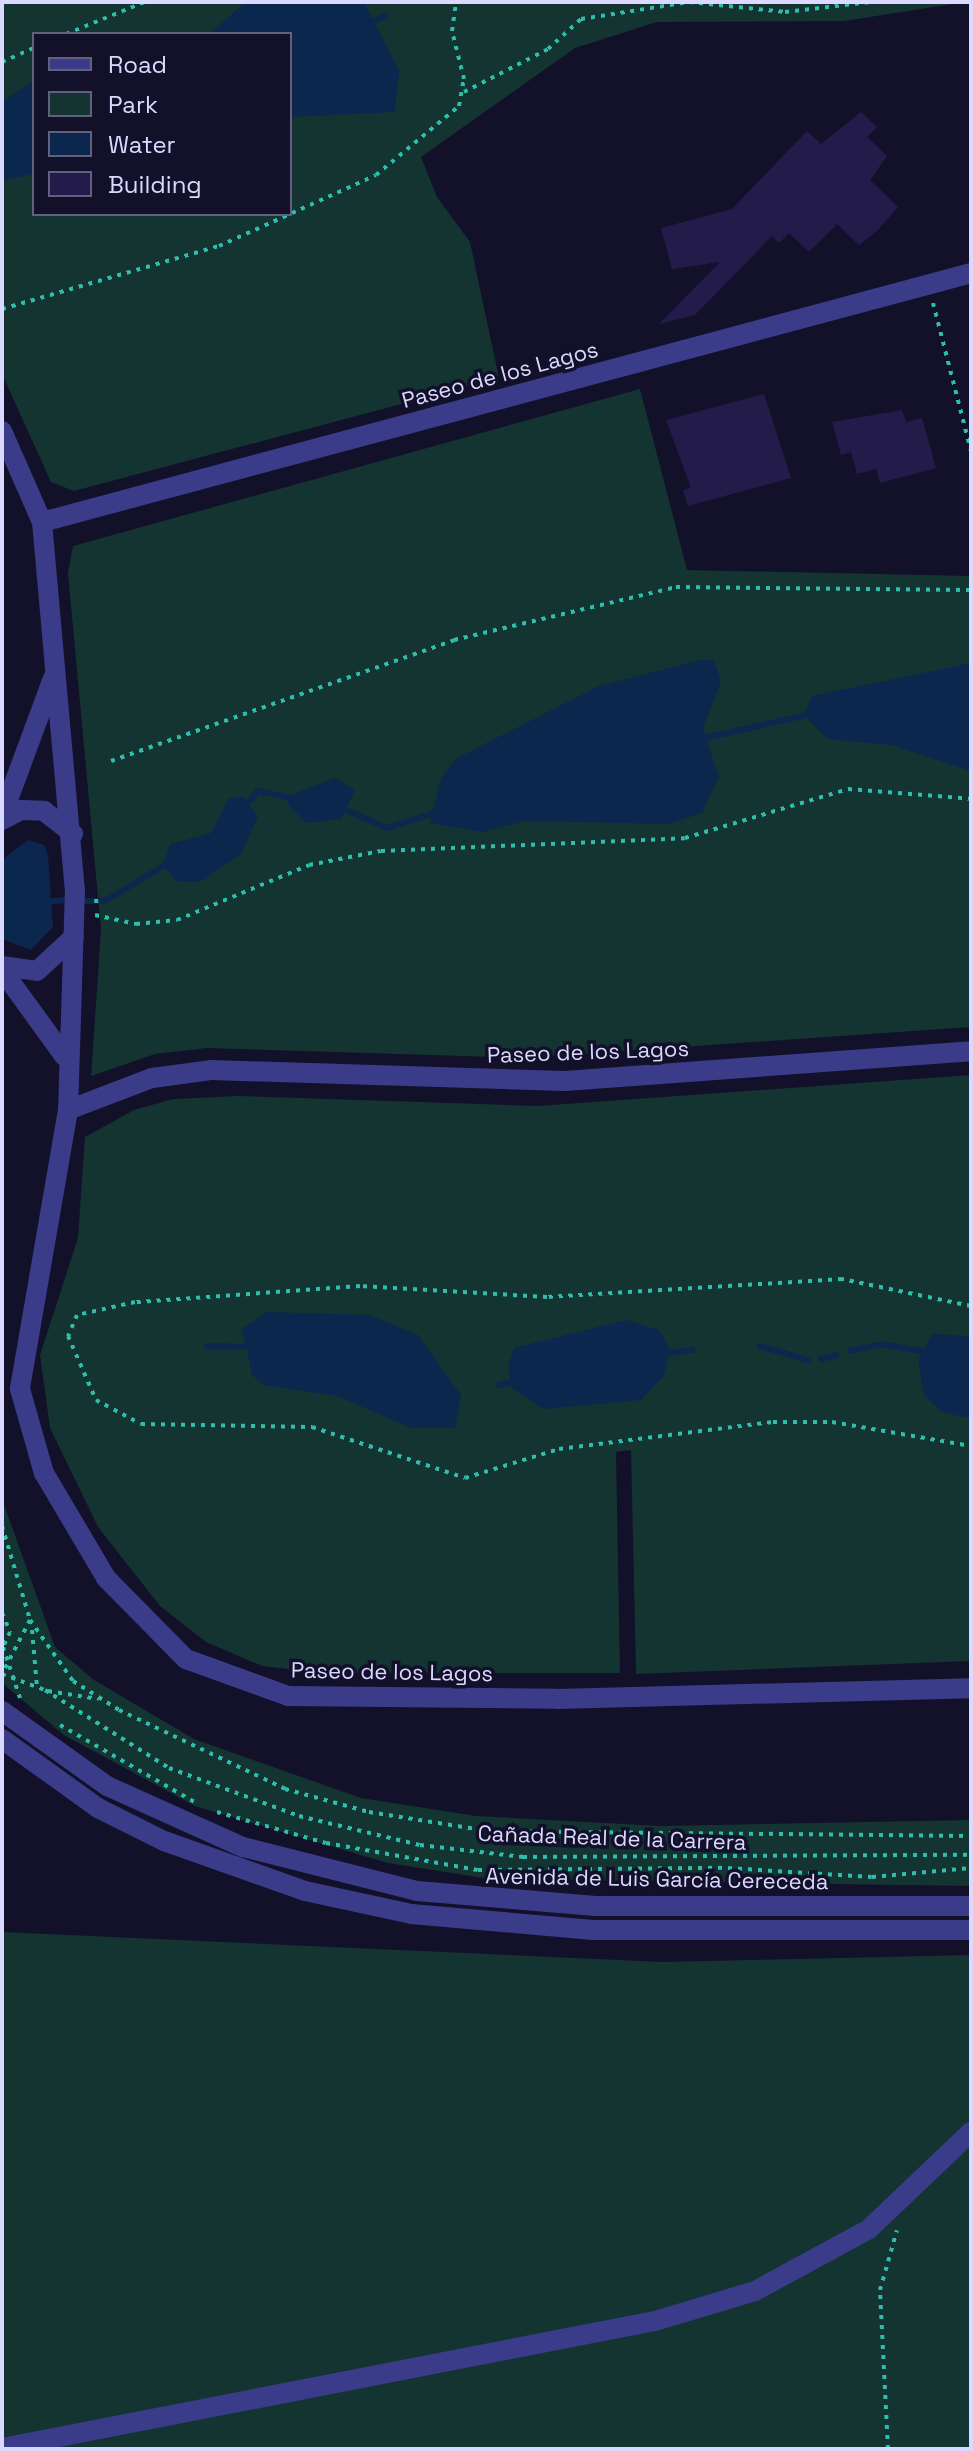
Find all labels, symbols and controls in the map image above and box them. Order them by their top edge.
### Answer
legend [32,32,292,216]
text: Road [108,49,167,80]
text: Park [108,89,158,120]
text: Water [108,129,176,160]
text: Building [108,169,202,200]
street label: Paseo de los Lagos [399,336,601,414]
street label: Paseo de los Lagos [487,1035,689,1069]
street label: Paseo de los Lagos [291,1657,493,1687]
street label: Cañada Real de la Carrera [477,1820,747,1856]
street label: Avenida de Luis García Cereceda [485,1863,829,1895]

